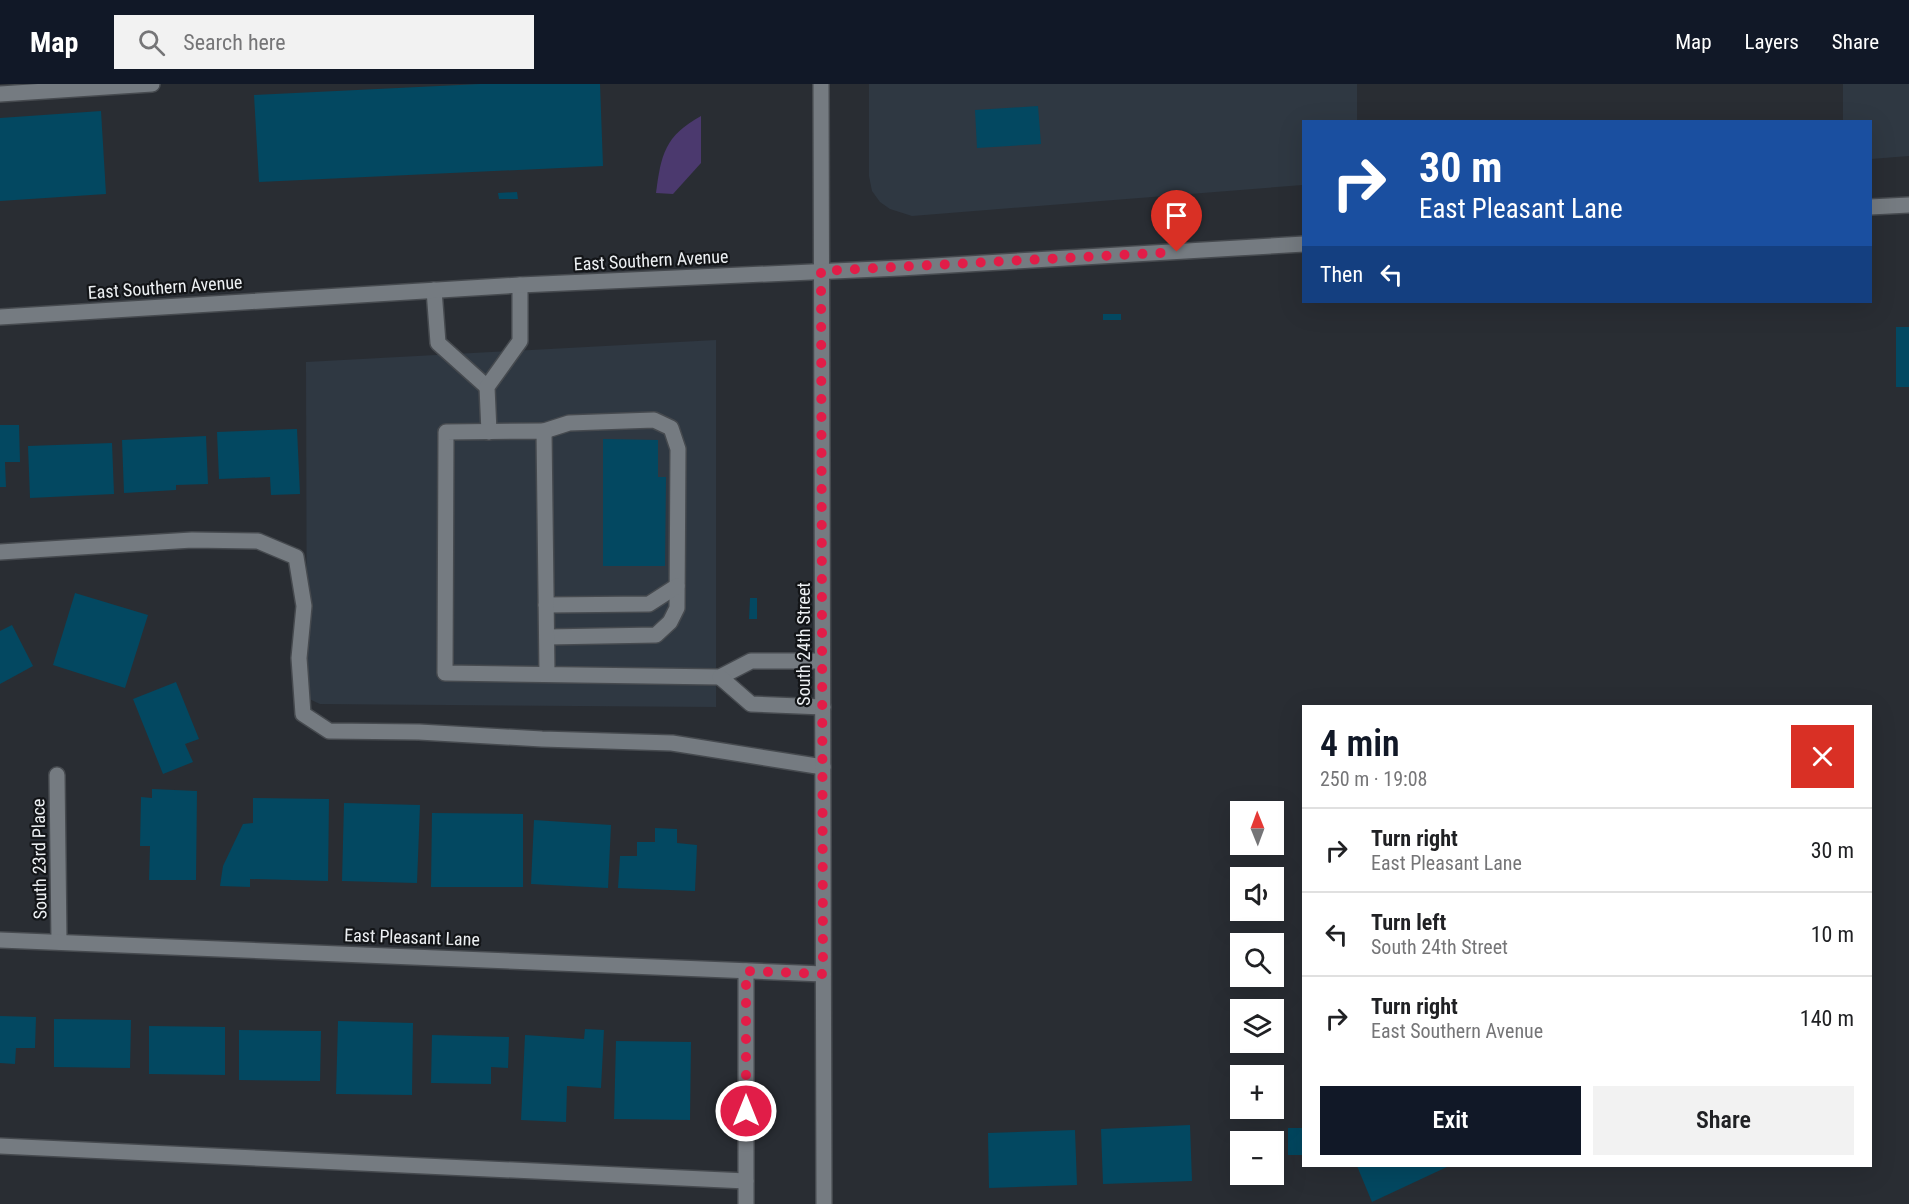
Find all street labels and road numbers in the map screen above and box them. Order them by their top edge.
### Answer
street label: East Southern Avenue [573,245,729,275]
street label: East Southern Avenue [87,271,243,303]
street label: South 24th Street [793,582,814,706]
street label: South 23rd Place [27,798,51,920]
street label: East Pleasant Lane [344,924,480,950]

